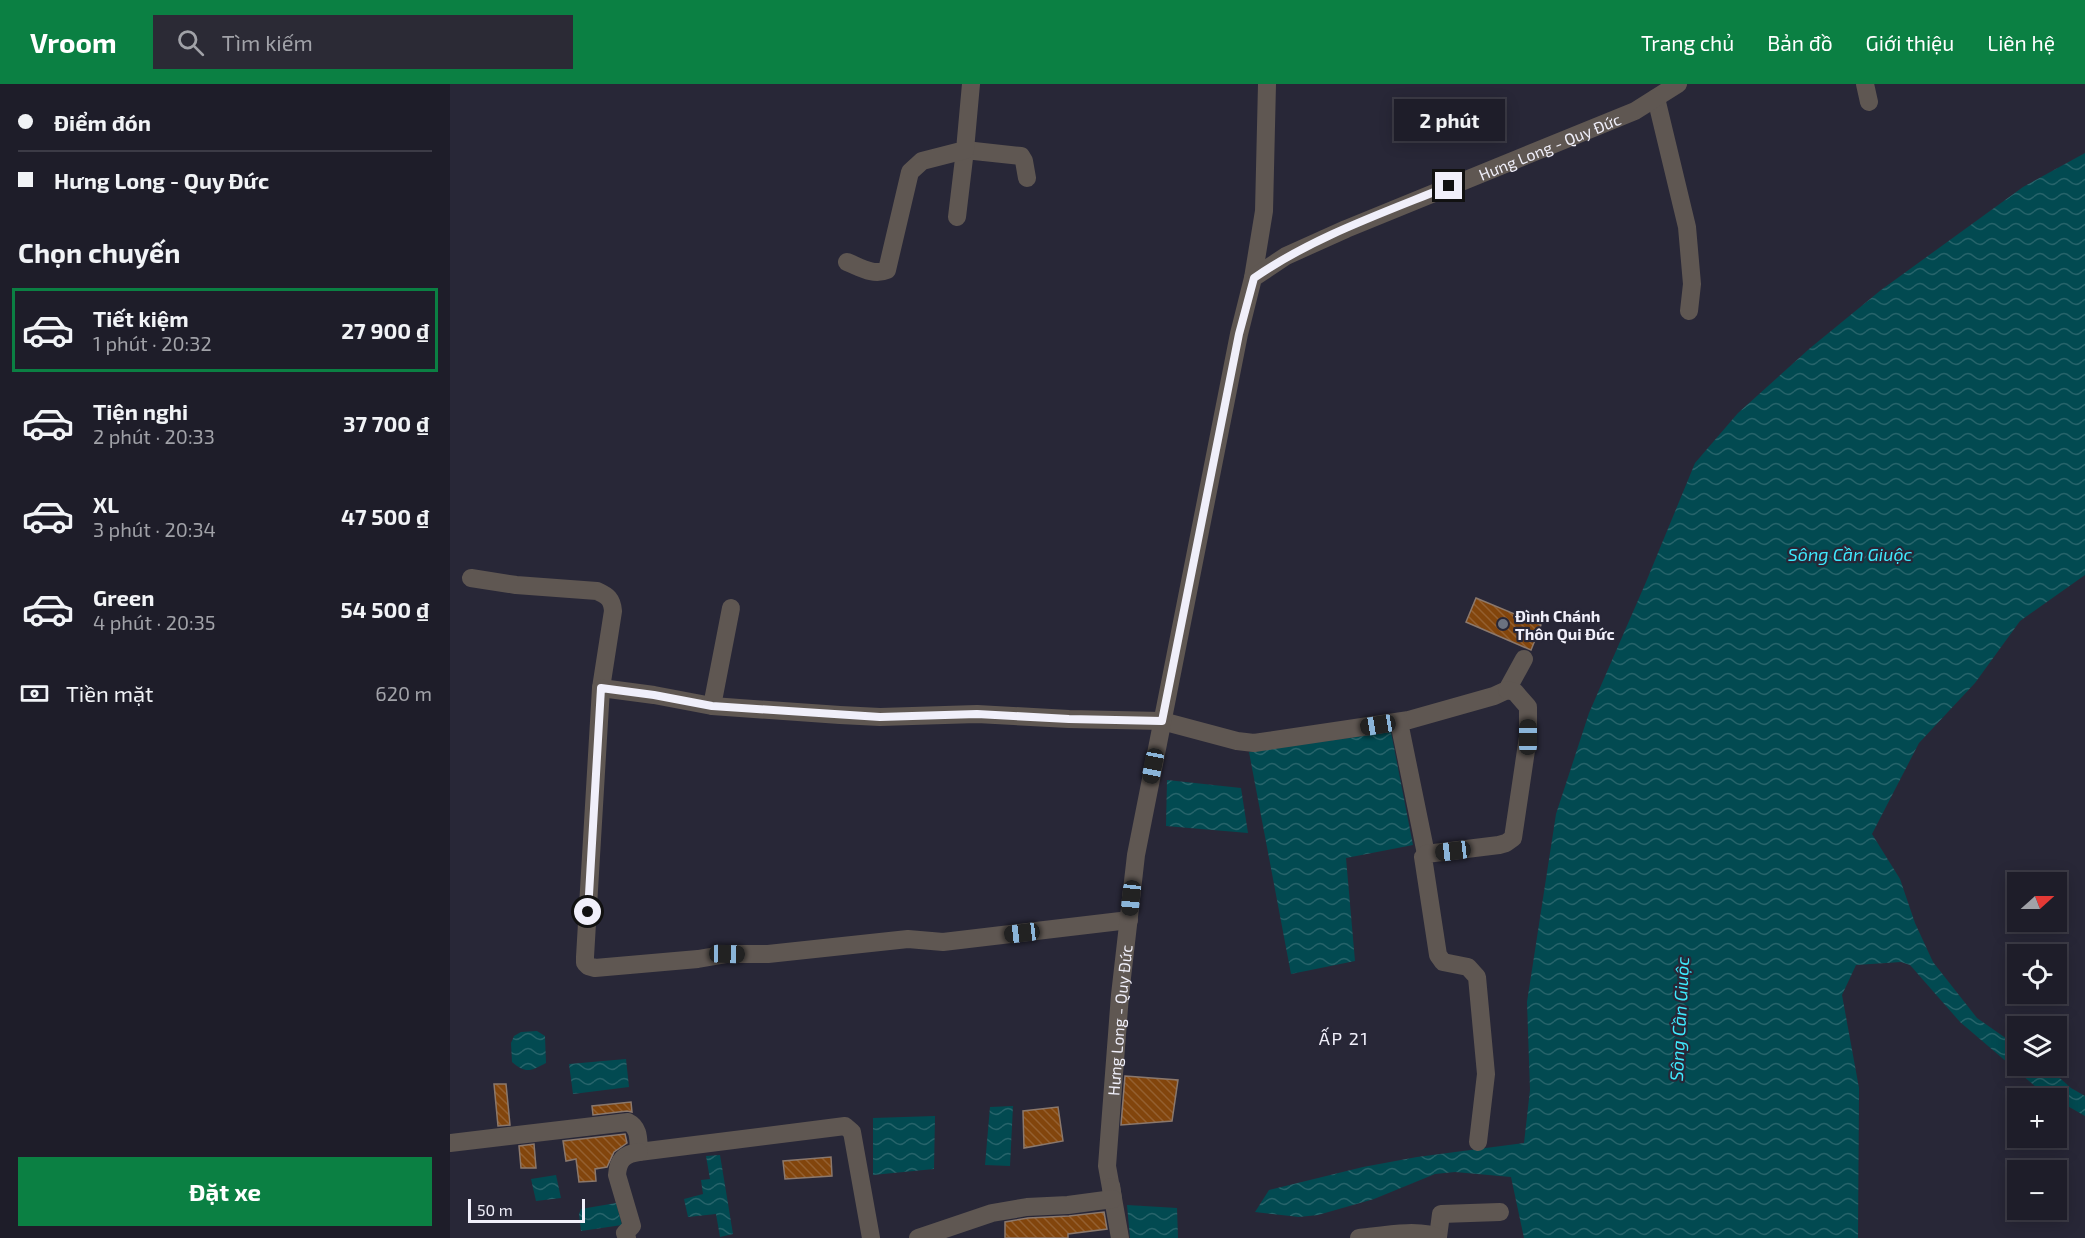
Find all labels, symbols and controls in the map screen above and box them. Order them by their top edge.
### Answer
search box [153,15,573,69]
text: Vroom [30,25,117,59]
icon: search [174,26,207,59]
text: Tìm kiếm [222,29,313,55]
text: Trang chủ [1641,30,1734,55]
text: Bản đồ [1767,30,1833,55]
text: Giới thiệu [1866,30,1954,55]
text: Liên hệ [1987,30,2055,55]
callout: 2 phút [1394,99,1504,141]
text: 2 phút [1419,108,1480,132]
street label: Hưng Long - Quy Đức [1476,108,1623,183]
text: Điểm đón [54,109,151,135]
text: Hưng Long - Quy Đức [54,167,269,193]
route end [1435,172,1462,199]
text: Chọn chuyến [18,236,181,268]
icon: car [21,303,75,357]
text: Tiết kiệm [93,305,189,331]
text: 27 900 ₫ [341,317,429,343]
text: 1 phút · 20:32 [93,331,212,355]
icon: car [21,396,75,450]
text: Tiện nghi [93,398,188,424]
text: 37 700 ₫ [343,410,429,436]
text: 2 phút · 20:33 [93,424,215,448]
icon: car [21,489,75,543]
text: XL [93,491,119,517]
text: 47 500 ₫ [341,503,429,529]
text: 3 phút · 20:34 [93,517,216,541]
water label: Sông Cần Giuộc [1788,543,1913,565]
icon: car [21,582,75,636]
text: Green [93,584,155,610]
text: 54 500 ₫ [340,596,429,622]
place label: Đình Chánh Thôn Qui Đức [1515,606,1615,644]
text: 4 phút · 20:35 [93,610,216,634]
marker: Đình Chánh Thôn Qui Đức [1496,617,1510,631]
icon: cash [18,677,51,710]
text: Tiền mặt [66,680,153,706]
text: 620 m [375,681,432,705]
car [1359,713,1397,737]
car [1519,719,1537,755]
car [1141,747,1165,785]
car [1434,840,1472,862]
north arrow [2007,872,2067,932]
map controls [2007,872,2067,1220]
car [1120,879,1142,917]
route start [574,898,601,925]
car [1003,922,1041,944]
street label: Hưng Long - Quy Đức [1103,943,1135,1096]
button: locate [2007,944,2067,1004]
car [709,945,745,963]
water label: Sông Cần Giuộc [1665,956,1693,1082]
button: layers [2007,1016,2067,1076]
district label: ẤP 21 [1319,1027,1369,1049]
button: + [2007,1088,2067,1148]
button: Đặt xe [18,1157,432,1226]
button: − [2007,1160,2067,1220]
scale bar [468,1196,585,1224]
text: 50 m [477,1200,513,1219]

